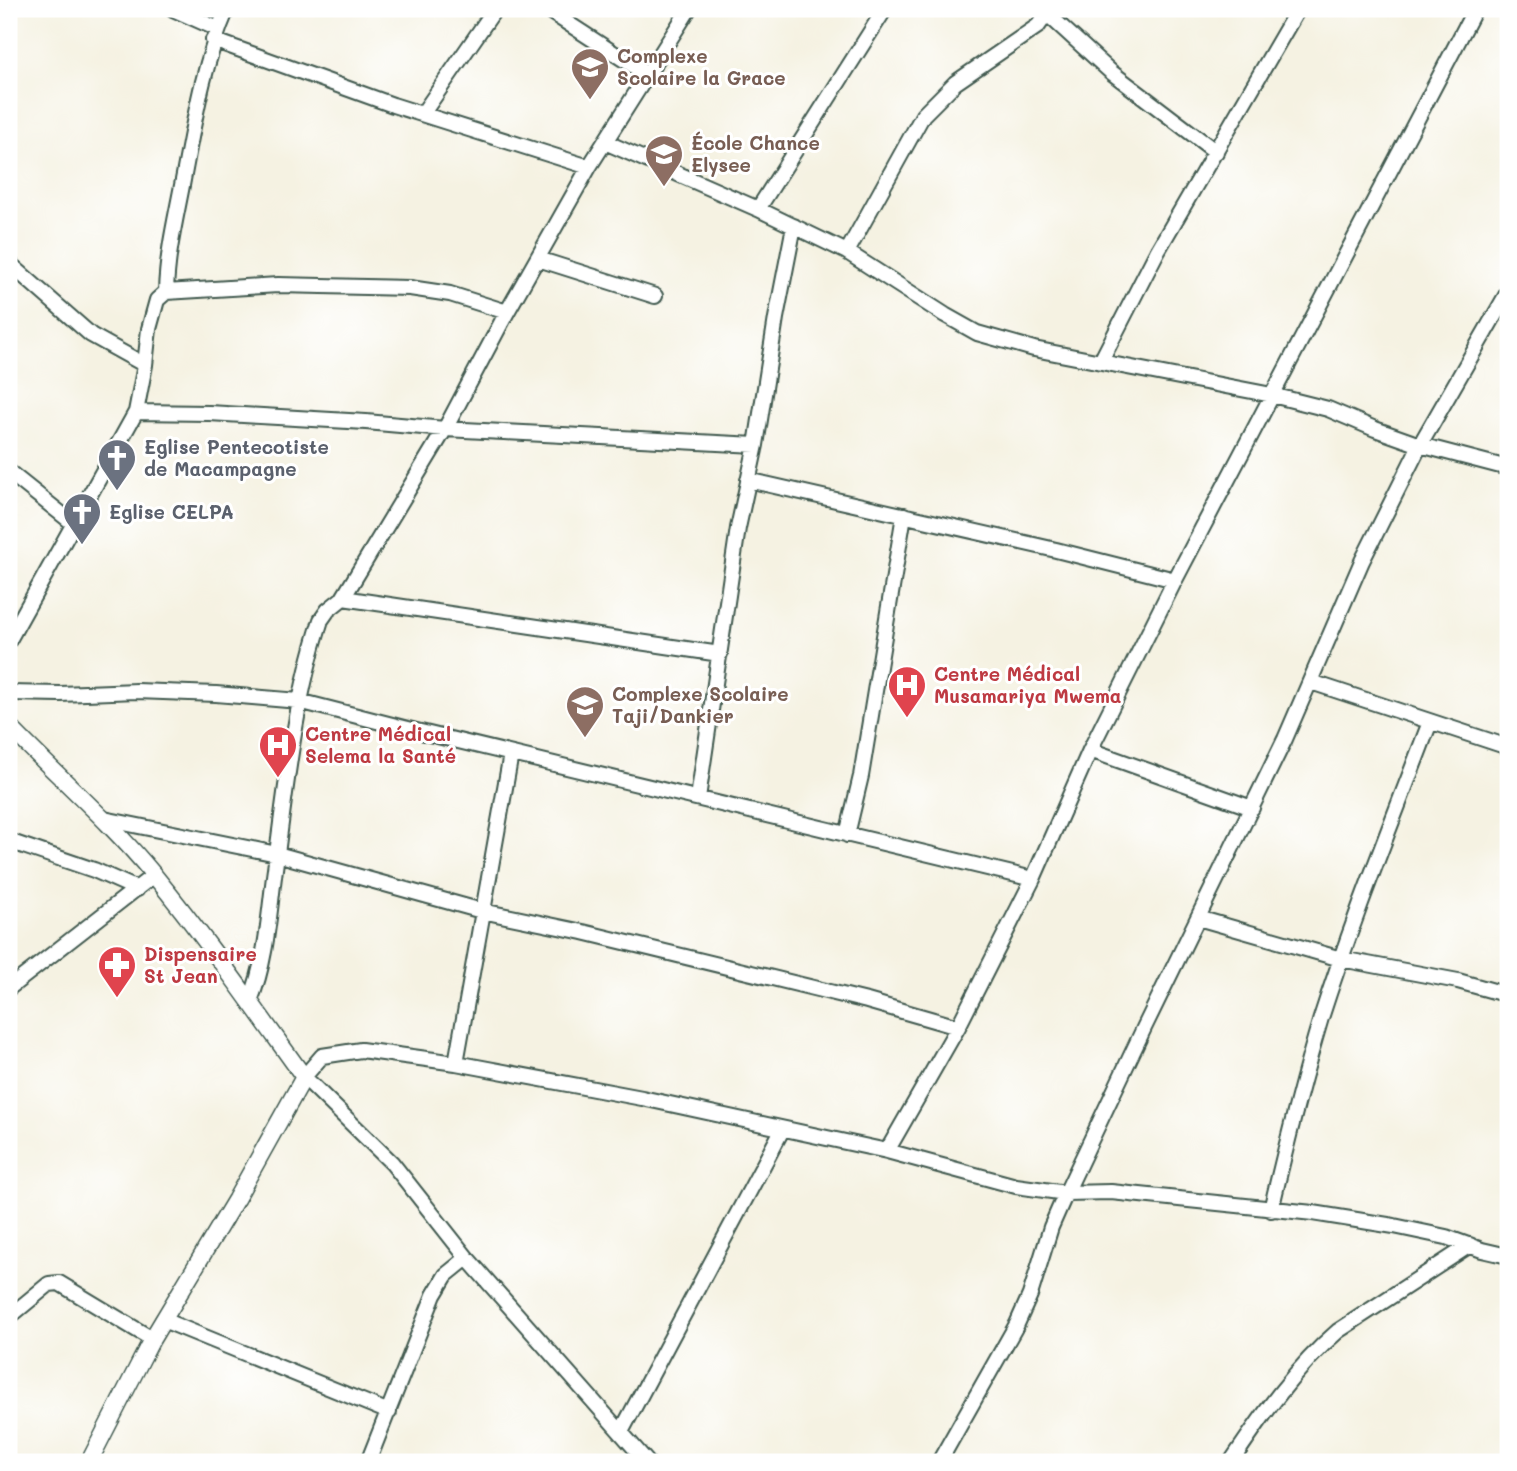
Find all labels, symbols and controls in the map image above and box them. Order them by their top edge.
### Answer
place label: Complexe Scolaire la Grace [617,43,786,90]
school or university icon: Complexe Scolaire la Grace [569,46,611,101]
place label: École Chance Elysee [691,130,820,177]
school or university icon: École Chance Elysee [643,133,685,188]
place label: Eglise Pentecotiste de Macampagne [144,434,329,481]
church icon: Eglise Pentecotiste de Macampagne [96,437,138,492]
church icon: Eglise CELPA [61,491,103,546]
place label: Eglise CELPA [109,499,234,524]
place label: Centre Médical Musamariya Mwema [934,661,1121,708]
hospital icon: Centre Médical Musamariya Mwema [886,664,928,719]
place label: Complexe Scolaire Taji/Dankier [612,681,789,728]
school or university icon: Complexe Scolaire Taji/Dankier [564,684,606,739]
place label: Centre Médical Selema la Santé [305,721,456,768]
hospital icon: Centre Médical Selema la Santé [257,724,299,779]
place label: Dispensaire St Jean [144,941,257,988]
pharmacy icon: Dispensaire St Jean [96,944,138,999]

